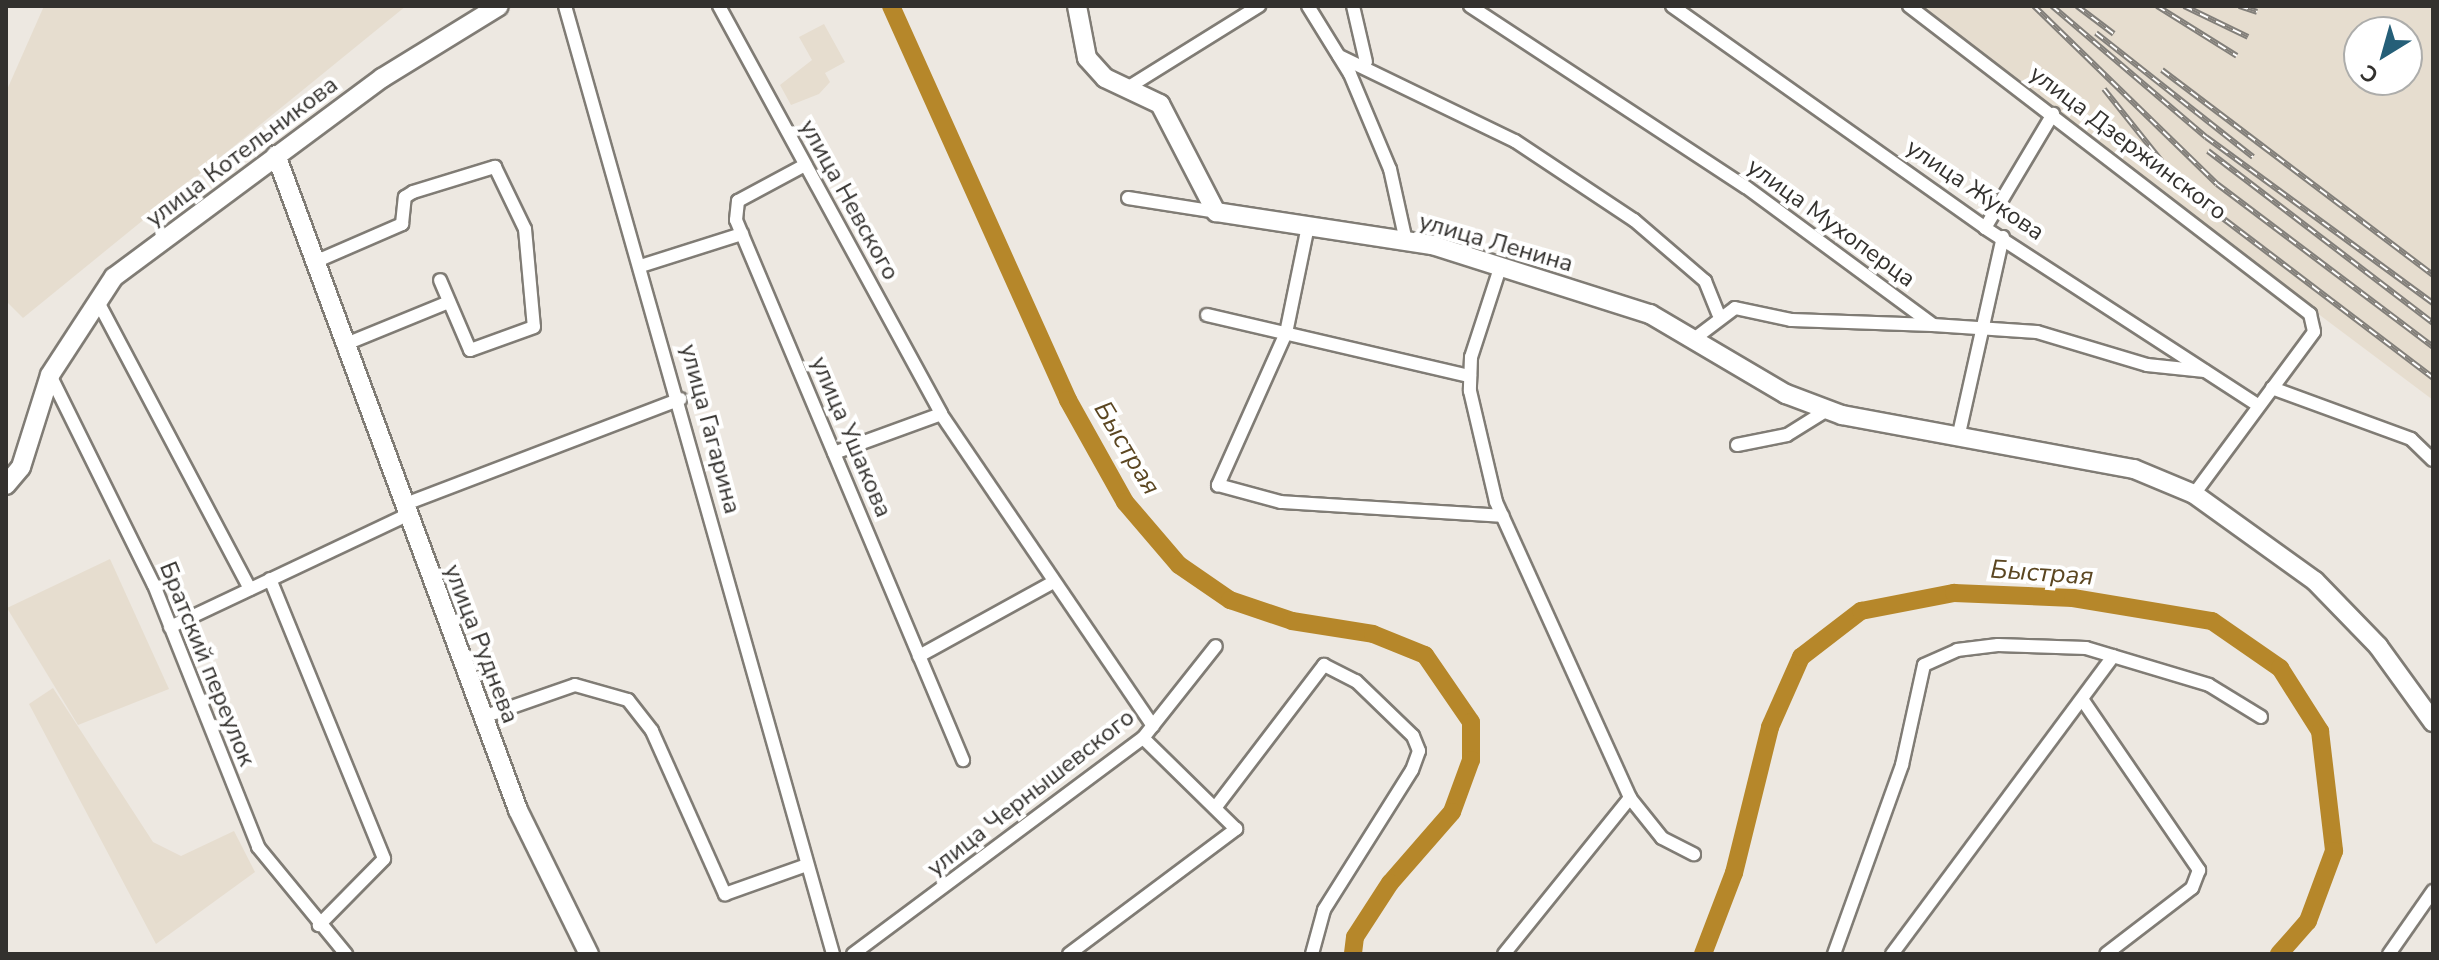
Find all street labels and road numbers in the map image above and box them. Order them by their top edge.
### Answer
street label: улица Дзержинского [2024,59,2232,227]
street label: улица Котельникова [140,71,344,233]
street label: улица Невского [793,115,905,285]
street label: улица Жукова [1900,133,2050,247]
street label: улица Мухоперца [1741,152,1921,294]
street label: улица Ленина [1416,207,1576,279]
street label: улица Гагарина [674,341,746,517]
street label: улица Ушакова [804,352,898,522]
street label: Братский переулок [153,558,261,770]
street label: улица Руднева [437,560,525,728]
street label: улица Чернышевского [922,703,1140,883]

